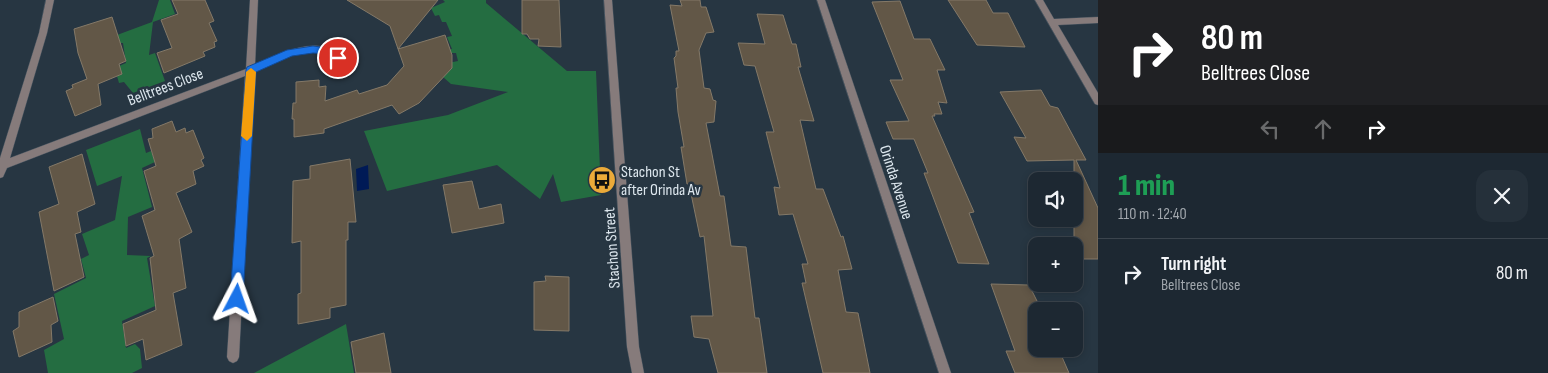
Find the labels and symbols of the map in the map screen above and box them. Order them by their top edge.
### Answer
pin [317,37,359,79]
street label: Belltrees Close [125,64,206,111]
street label: Orinda Avenue [875,143,916,222]
place label: Stachon St after Orinda Av [621,163,701,200]
bus stop icon: Stachon St after Orinda Av [587,165,617,195]
street label: Stachon Street [600,207,625,289]
position arrow [210,272,262,324]

